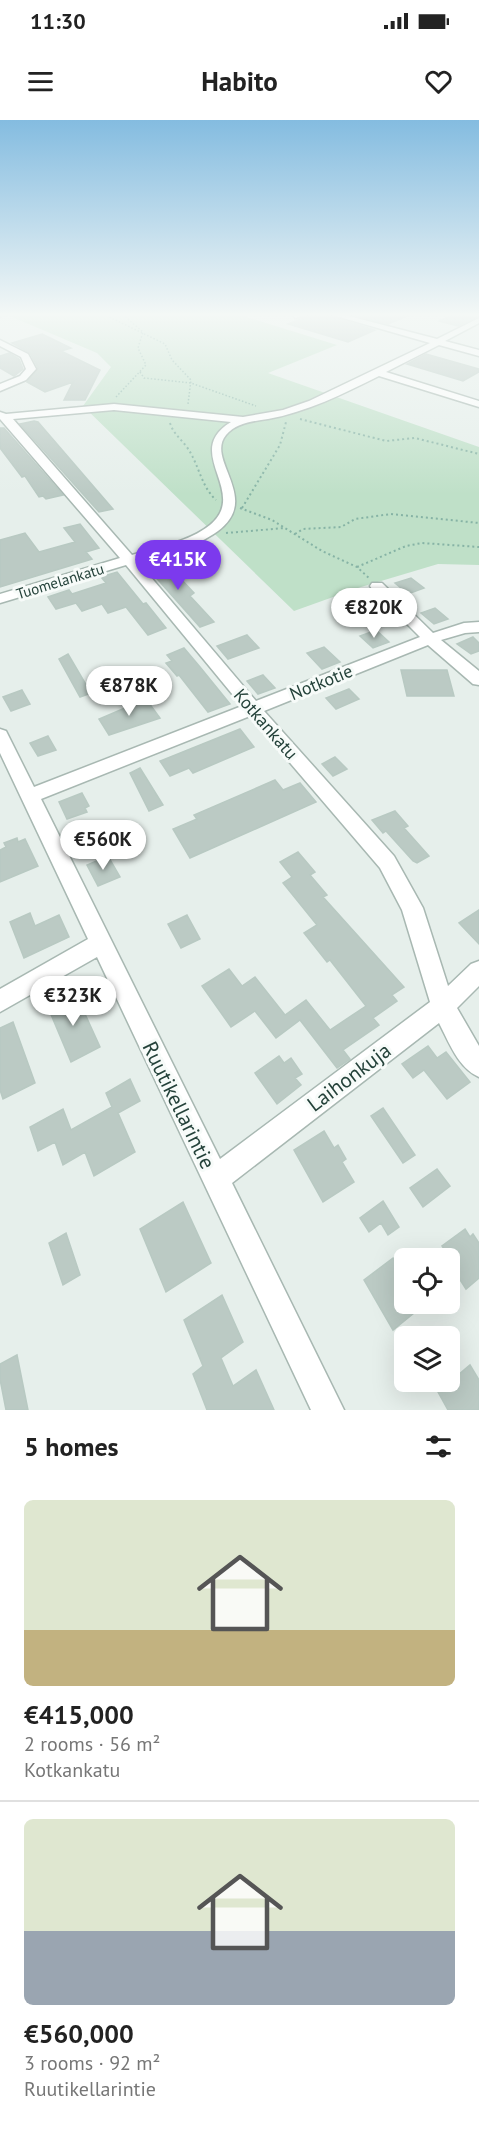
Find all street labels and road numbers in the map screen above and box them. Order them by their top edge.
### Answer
street label: Tuomelankatu [14,559,106,603]
street label: Notkotie [286,659,356,705]
street label: Kotkankatu [229,684,303,764]
street label: Ruutikellarintie [137,1037,221,1173]
street label: Laihonkuja [302,1037,396,1117]

